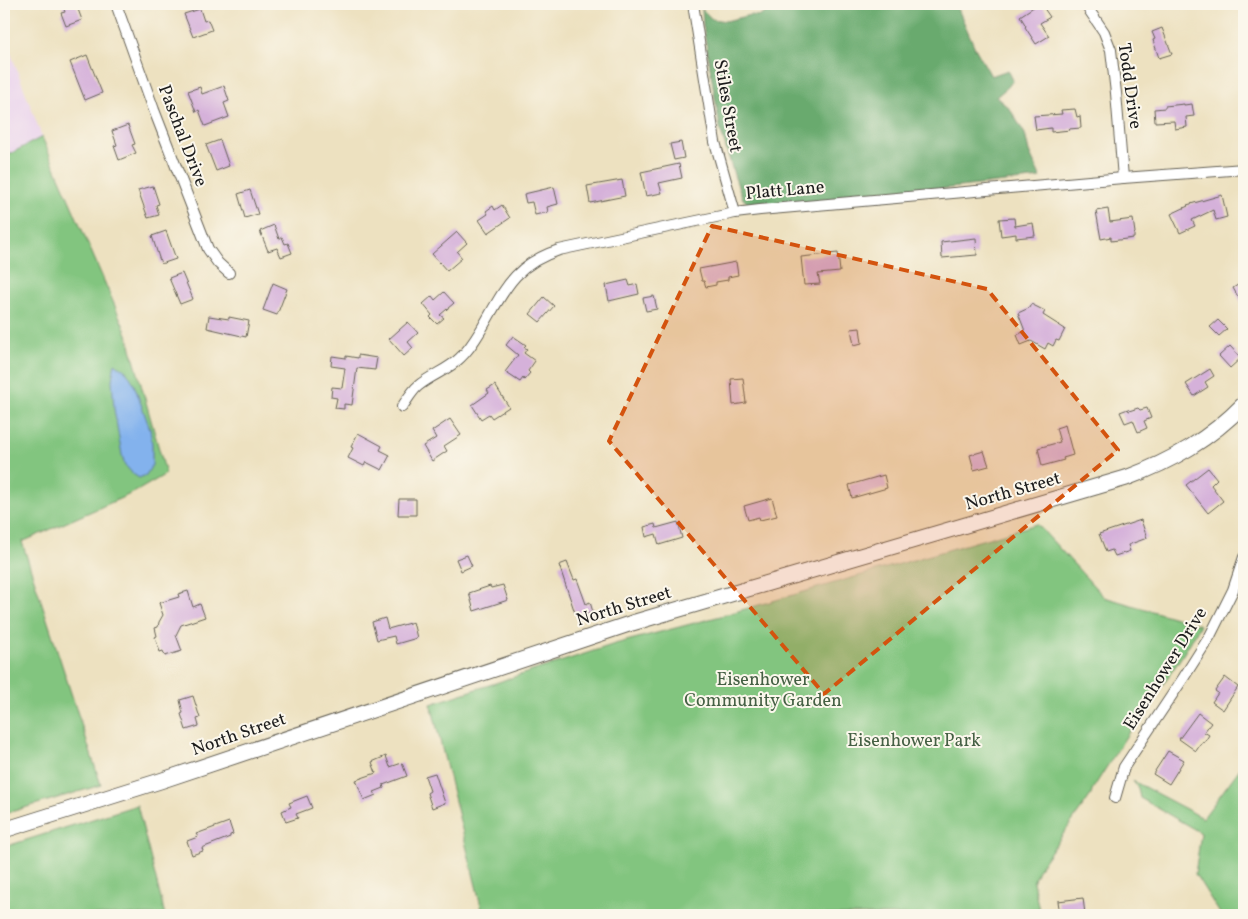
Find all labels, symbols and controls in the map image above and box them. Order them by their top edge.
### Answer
street label: Todd Drive [1111,41,1147,131]
street label: Stiles Street [707,58,747,154]
street label: Paschal Drive [151,81,213,191]
street label: Platt Lane [745,175,825,207]
street label: North Street [962,466,1064,518]
street label: North Street [573,581,675,633]
street label: Eisenhower Drive [1118,603,1214,735]
park label: Eisenhower Community Garden [684,668,842,714]
street label: North Street [188,707,290,763]
park label: Eisenhower Park [847,729,981,754]

